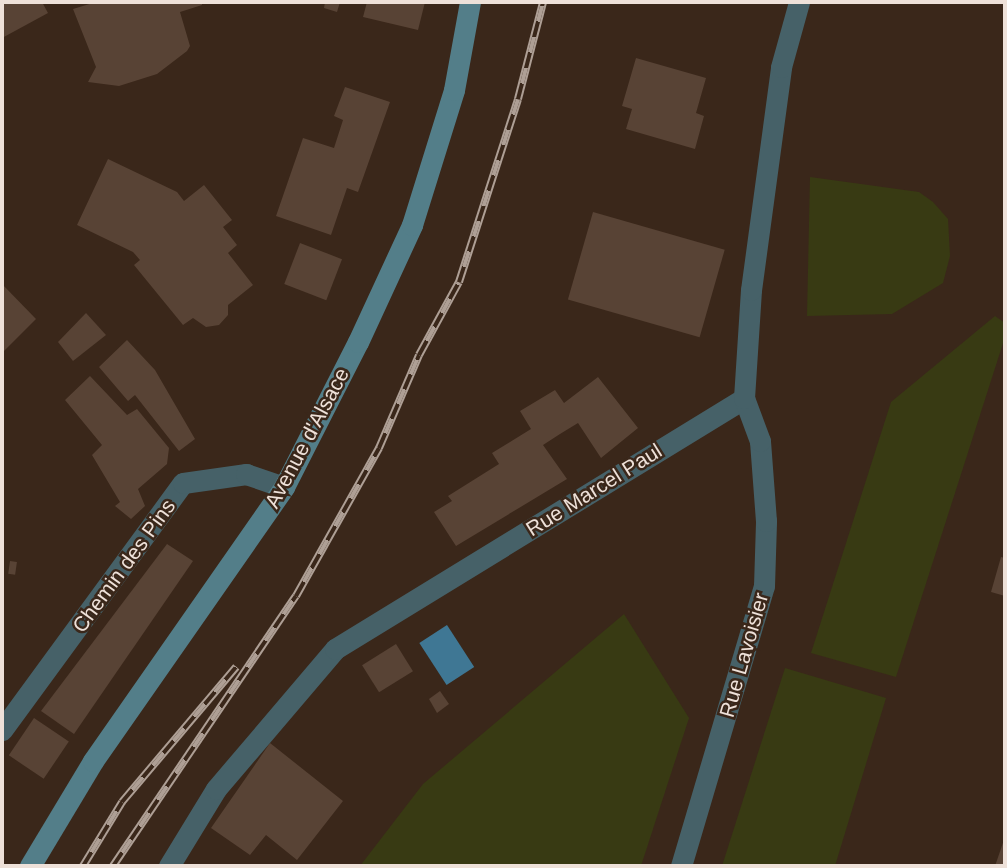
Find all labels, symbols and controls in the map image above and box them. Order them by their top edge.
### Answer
street label: Avenue d'Alsace [259,363,355,513]
street label: Rue Marcel Paul [522,438,666,542]
street label: Chemin des Pins [67,494,181,638]
street label: Rue Lavoisier [714,590,774,720]

